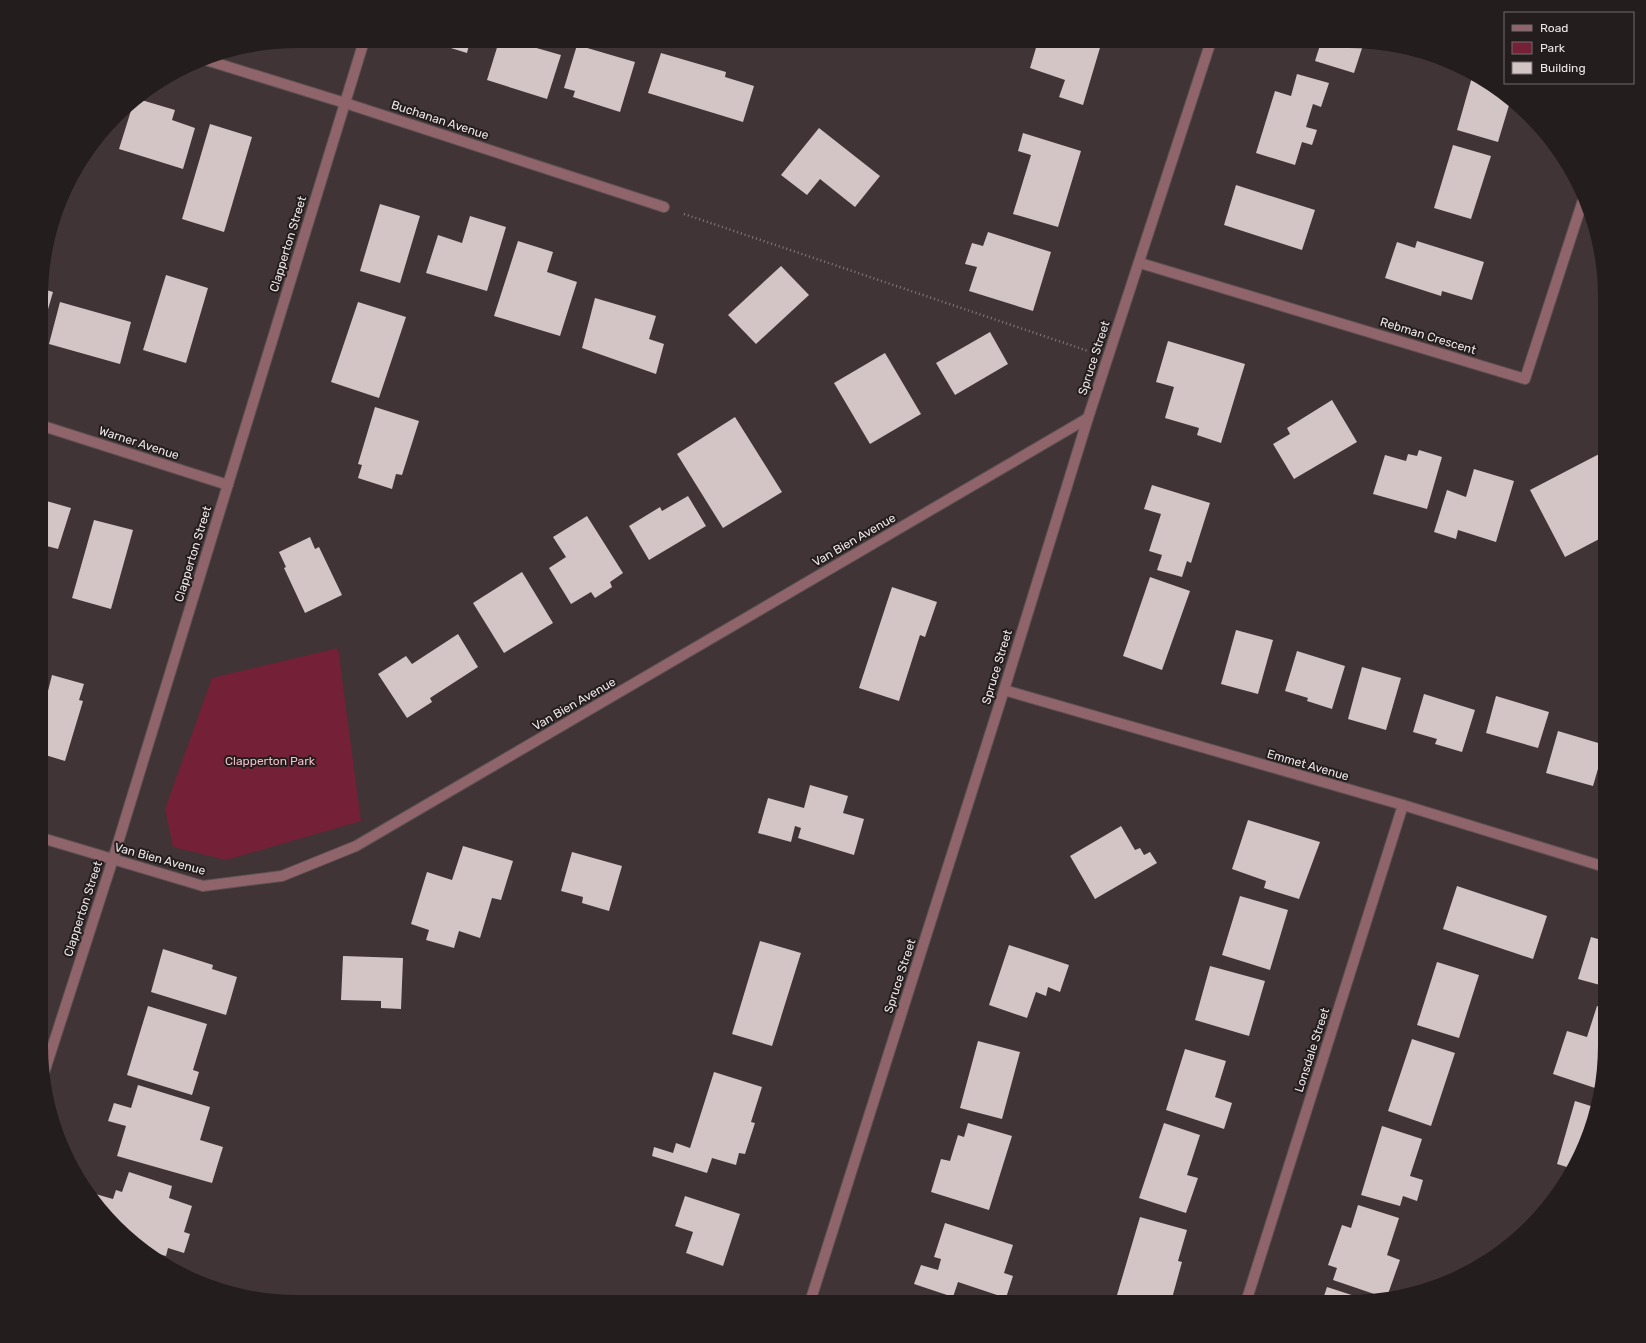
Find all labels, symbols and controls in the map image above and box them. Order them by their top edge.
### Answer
legend [1504,12,1634,84]
text: Road [1540,21,1568,35]
text: Park [1540,41,1566,55]
text: Building [1540,61,1586,75]
street label: Buchanan Avenue [390,98,491,142]
street label: Clapperton Street [267,194,309,294]
street label: Rebman Crescent [1378,315,1478,357]
street label: Spruce Street [1075,319,1113,397]
street label: Warner Avenue [97,423,181,463]
street label: Clapperton Street [172,504,214,604]
street label: Van Bien Avenue [810,510,898,569]
street label: Spruce Street [979,628,1015,706]
street label: Van Bien Avenue [530,674,618,733]
street label: Emmet Avenue [1265,747,1351,783]
park label: Clapperton Park [225,754,316,768]
street label: Van Bien Avenue [113,840,207,878]
street label: Clapperton Street [61,859,105,959]
street label: Spruce Street [881,937,919,1015]
street label: Lonsdale Street [1292,1006,1332,1094]

